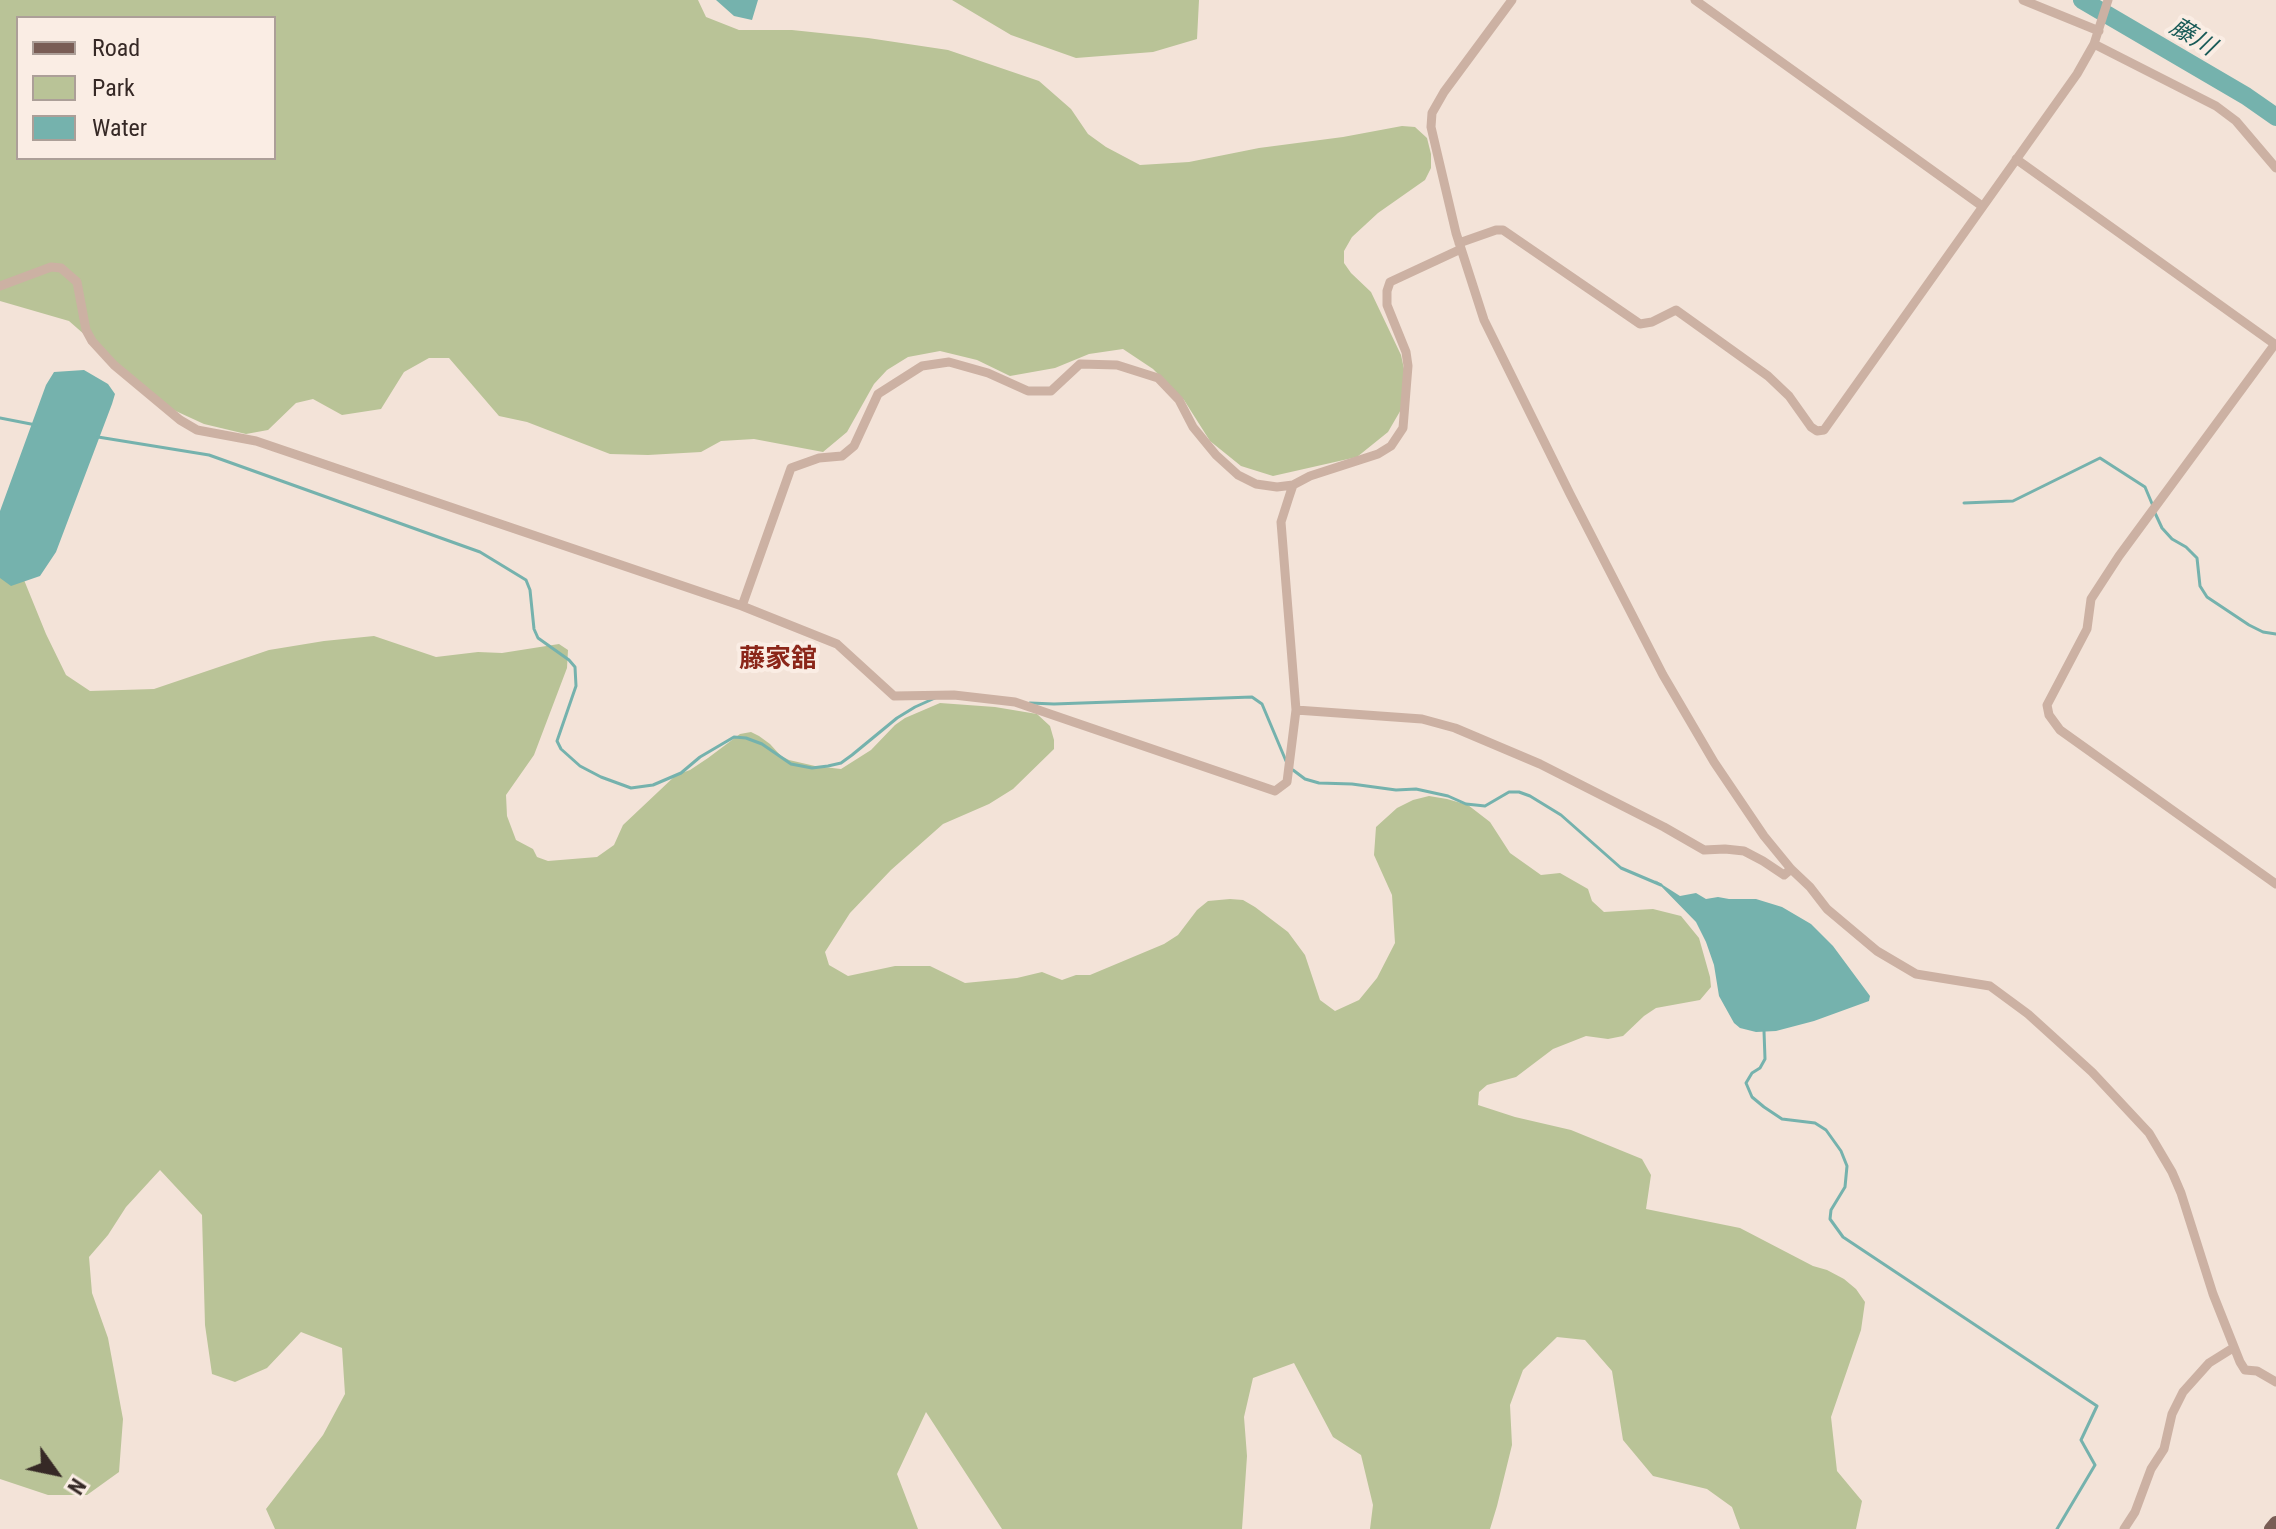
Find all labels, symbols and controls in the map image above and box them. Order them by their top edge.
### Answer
water label: 藤川 [2164,13,2220,63]
legend [16,16,276,160]
text: Road [92,34,140,62]
text: Park [92,74,135,102]
text: Water [92,114,147,142]
district label: 藤家舘 [739,644,817,676]
north arrow [16,1433,96,1513]
text: N [62,1474,91,1499]

